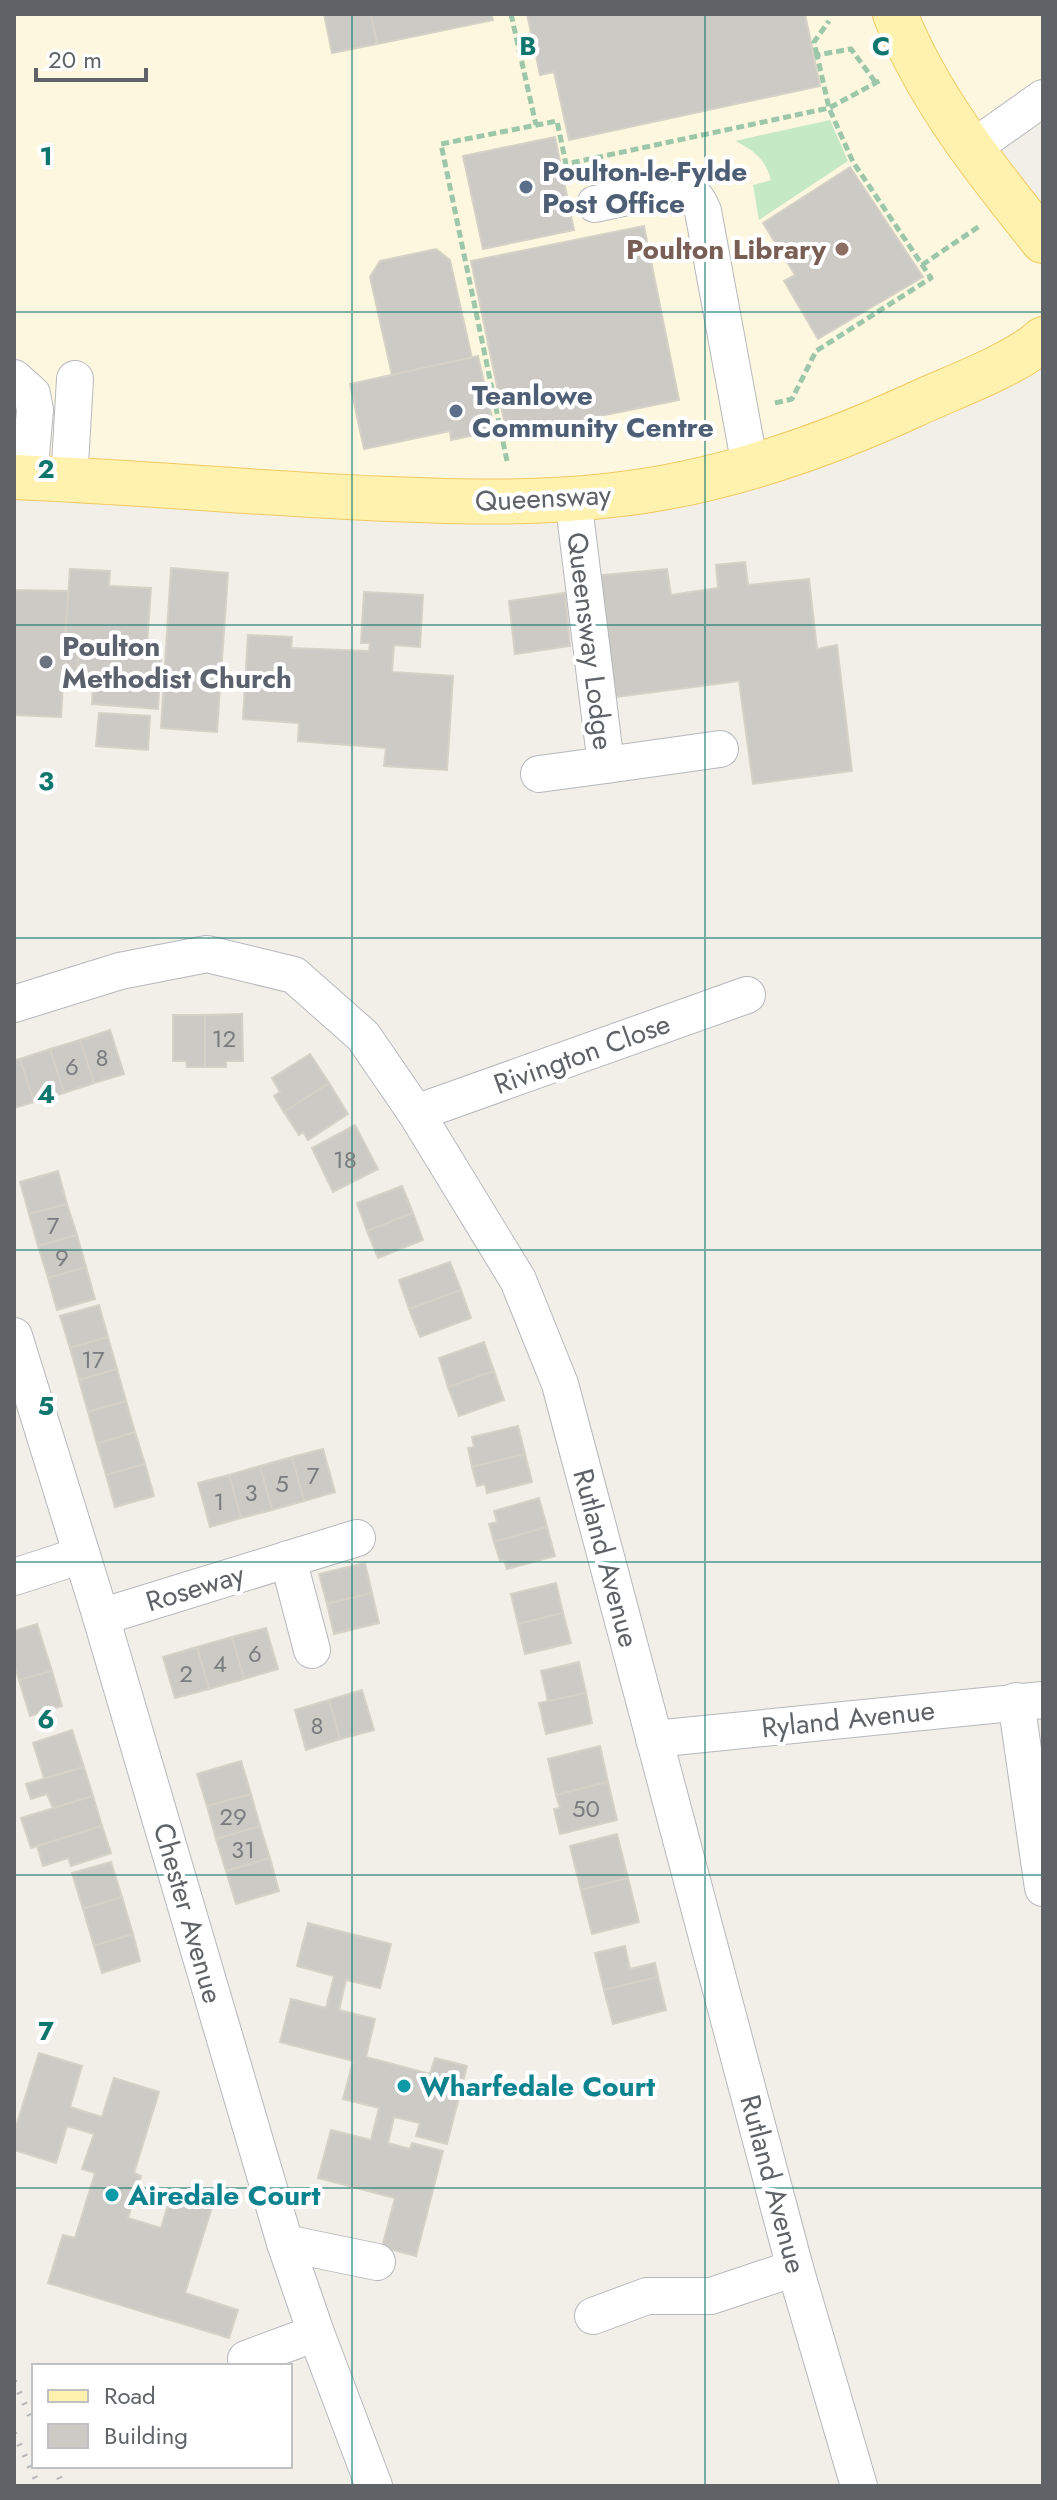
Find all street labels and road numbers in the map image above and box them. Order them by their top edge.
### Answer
street label: Queensway [474,474,613,522]
street label: Queensway Lodge [556,530,624,752]
street label: Rivington Close [488,1003,676,1105]
street label: Rutland Avenue [562,1464,650,1652]
street label: Roseway [141,1553,250,1622]
street label: Ryland Avenue [759,1690,937,1748]
street label: Chester Avenue [143,1818,233,2008]
street label: Rutland Avenue [729,2090,817,2278]

